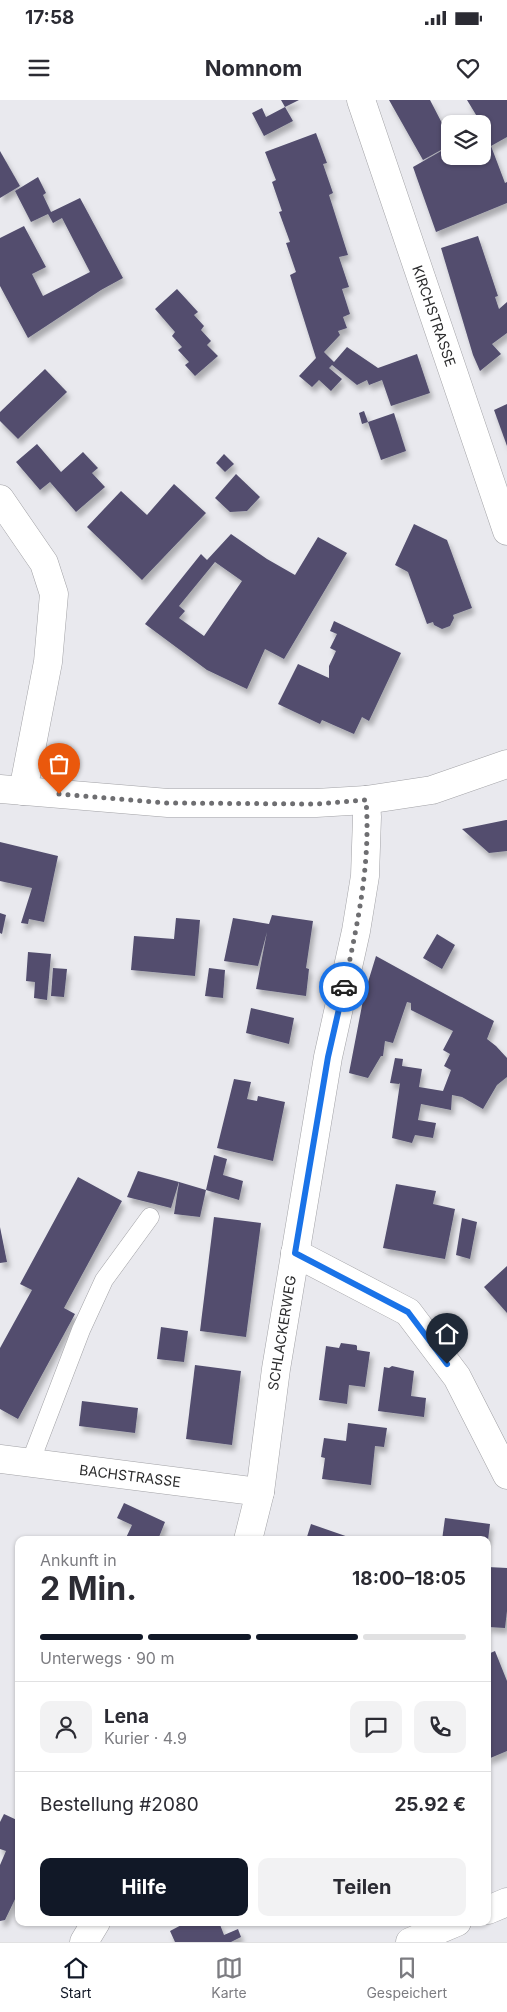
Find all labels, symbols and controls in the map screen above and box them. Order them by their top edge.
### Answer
text: 17:58 [25,6,74,29]
icon: menu [25,54,53,82]
icon: heart [454,54,482,82]
text: Nomnom [205,55,302,81]
map controls [441,115,491,165]
button: layers [441,115,491,165]
street label: KIRCHSTRASSE [409,263,460,369]
pin [38,743,80,794]
icon: bag [45,750,73,778]
courier [319,962,369,1012]
icon: car [330,973,358,1001]
street label: SCHLACKERWEG [264,1274,299,1392]
pin [426,1313,468,1364]
icon: home [433,1320,461,1348]
street label: BACHSTRASSE [78,1461,182,1490]
text: Ankunft in [40,1550,117,1570]
text: 18:00–18:05 [352,1567,466,1590]
text: 2 Min. [40,1569,137,1608]
text: Unterwegs · 90 m [40,1648,174,1668]
button: person [40,1701,92,1753]
button: chat [350,1701,402,1753]
button: phone [414,1701,466,1753]
text: Lena [104,1705,149,1728]
text: Kurier · 4.9 [104,1728,187,1748]
text: Bestellung #2080 [40,1793,199,1816]
text: 25.92 € [394,1793,466,1816]
button: Hilfe [40,1858,248,1916]
button: Teilen [258,1858,466,1916]
tab: Start [60,1954,91,2001]
tab: Karte [211,1954,247,2001]
tab: Gespeichert [366,1954,447,2001]

